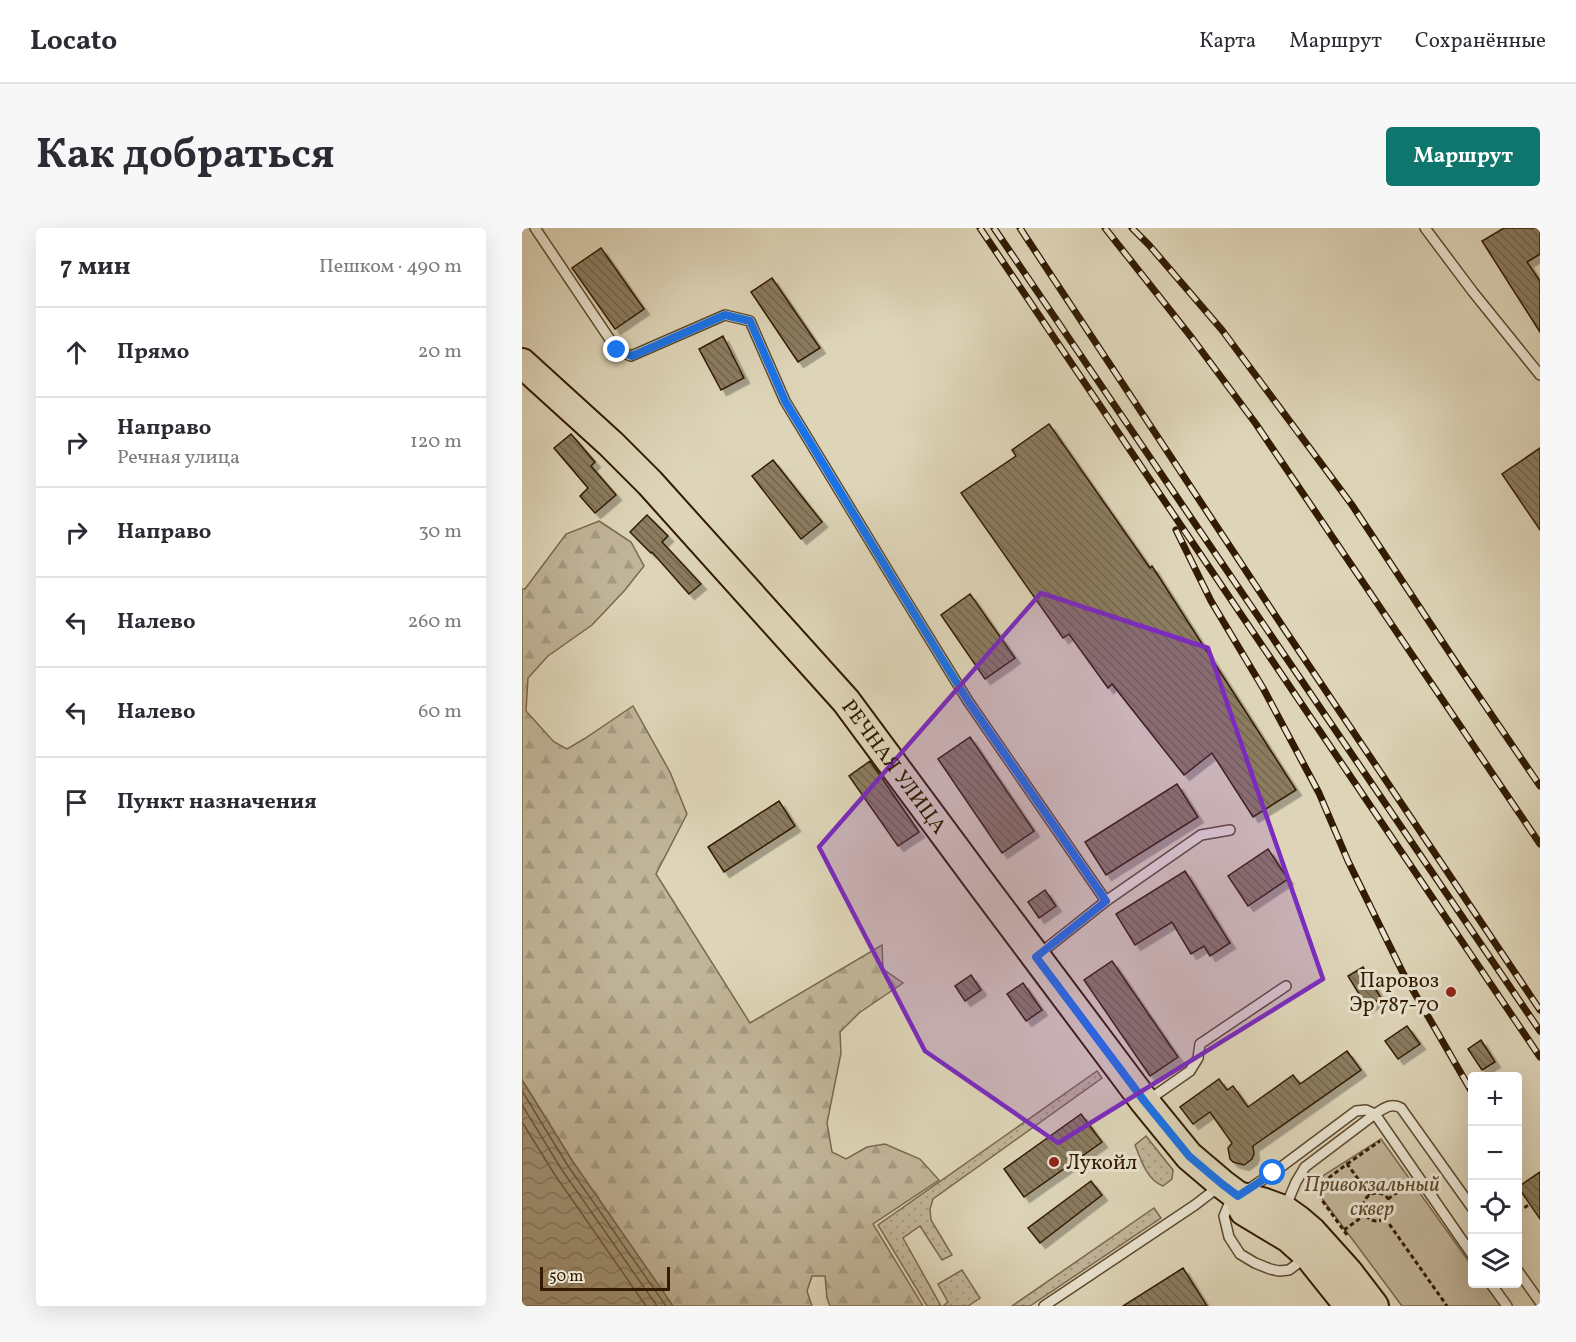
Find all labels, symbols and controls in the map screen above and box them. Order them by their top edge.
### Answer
text: Locato [30,22,117,61]
text: Карта [1199,27,1256,56]
text: Маршрут [1289,27,1382,56]
text: Сохранённые [1415,27,1546,56]
text: Как добраться [36,127,335,186]
button: Маршрут [1386,127,1540,186]
text: 7 мин [60,249,131,285]
text: Пешком · 490 m [319,253,462,281]
icon: ahead [60,336,93,369]
route end [603,336,629,362]
text: Прямо [117,337,189,368]
text: 20 m [418,338,462,366]
text: Направо [117,413,211,444]
icon: right [60,426,93,459]
text: 120 m [410,428,462,456]
text: Речная улица [117,444,240,472]
icon: right [60,516,93,549]
text: Направо [117,517,211,548]
text: 30 m [418,518,462,546]
icon: left [60,606,93,639]
text: Налево [117,607,196,638]
text: 260 m [407,608,462,636]
street label: РЕЧНАЯ УЛИЦА [834,694,953,841]
icon: left [60,696,93,729]
text: Налево [117,697,196,728]
text: 60 m [418,698,462,726]
icon: arrive [60,786,93,819]
text: Пункт назначения [117,787,317,818]
place label: Паровоз Эр 787-70 [1350,967,1439,1020]
marker: Паровоз Эр 787-70 [1444,985,1458,999]
map controls [1468,1072,1522,1288]
button: + [1468,1072,1522,1126]
button: − [1468,1126,1522,1180]
place label: Лукойл [1066,1149,1137,1178]
marker: Лукойл [1047,1155,1061,1169]
route start [1259,1159,1285,1185]
park label: Привокзальный сквер [1304,1171,1440,1224]
button: locate [1468,1180,1522,1234]
button: layers [1468,1234,1522,1288]
scale bar [540,1264,670,1292]
text: 50 m [549,1266,583,1288]

